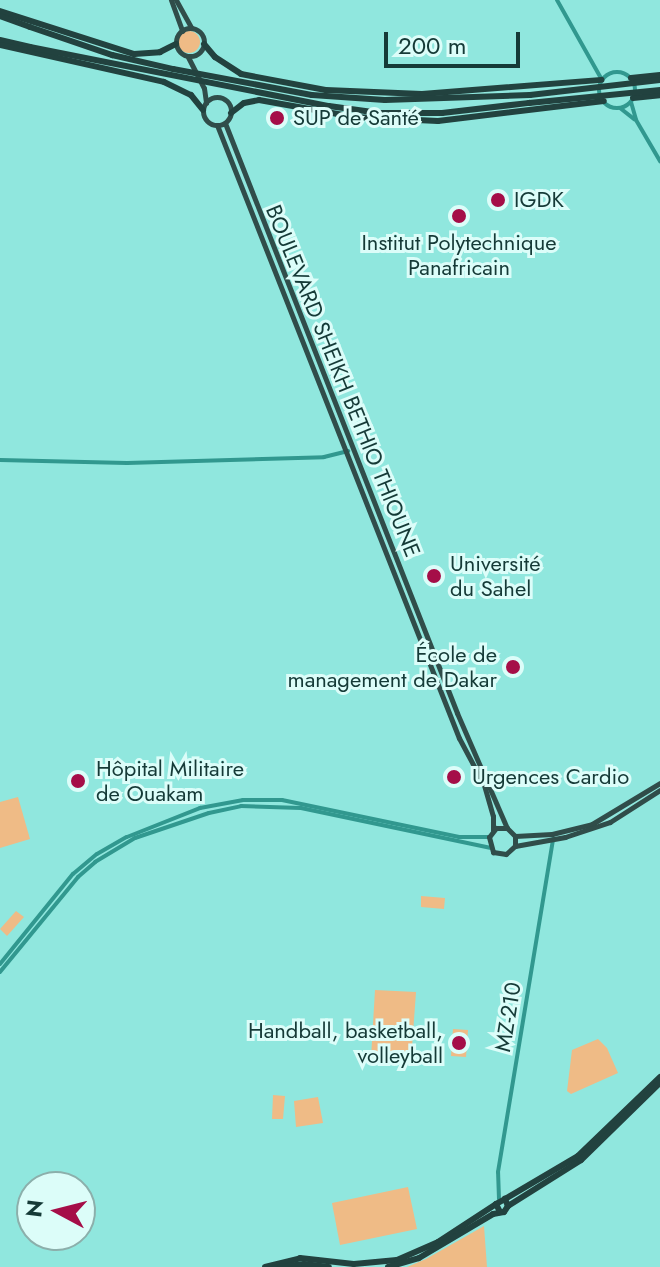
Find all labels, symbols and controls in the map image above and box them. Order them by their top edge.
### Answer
scale bar [388,16,524,66]
text: 200 m [398,28,466,63]
place label: SUP de Santé [293,105,419,131]
marker: SUP de Santé [268,109,286,127]
place label: IGDK [514,187,564,213]
marker: IGDK [489,191,507,209]
street label: BOULEVARD SHEIKH BETHIO THIOUNE [260,201,426,561]
marker: Institut Polytechnique Panafricain [450,207,468,225]
place label: Institut Polytechnique Panafricain [361,229,557,280]
place label: Université du Sahel [450,550,540,602]
marker: Université du Sahel [425,567,443,585]
place label: École de management de Dakar [288,641,497,692]
marker: École de management de Dakar [504,658,522,676]
place label: Hôpital Militaire de Ouakam [96,755,244,806]
place label: Urgences Cardio [472,764,629,790]
marker: Urgences Cardio [443,766,465,788]
marker: Hôpital Militaire de Ouakam [67,770,89,792]
street label: MZ-210 [489,980,527,1054]
place label: Handball, basketball, volleyball [248,1017,443,1068]
marker: Handball, basketball, volleyball [450,1034,468,1052]
north arrow [16,1171,96,1251]
text: N [17,1198,51,1219]

